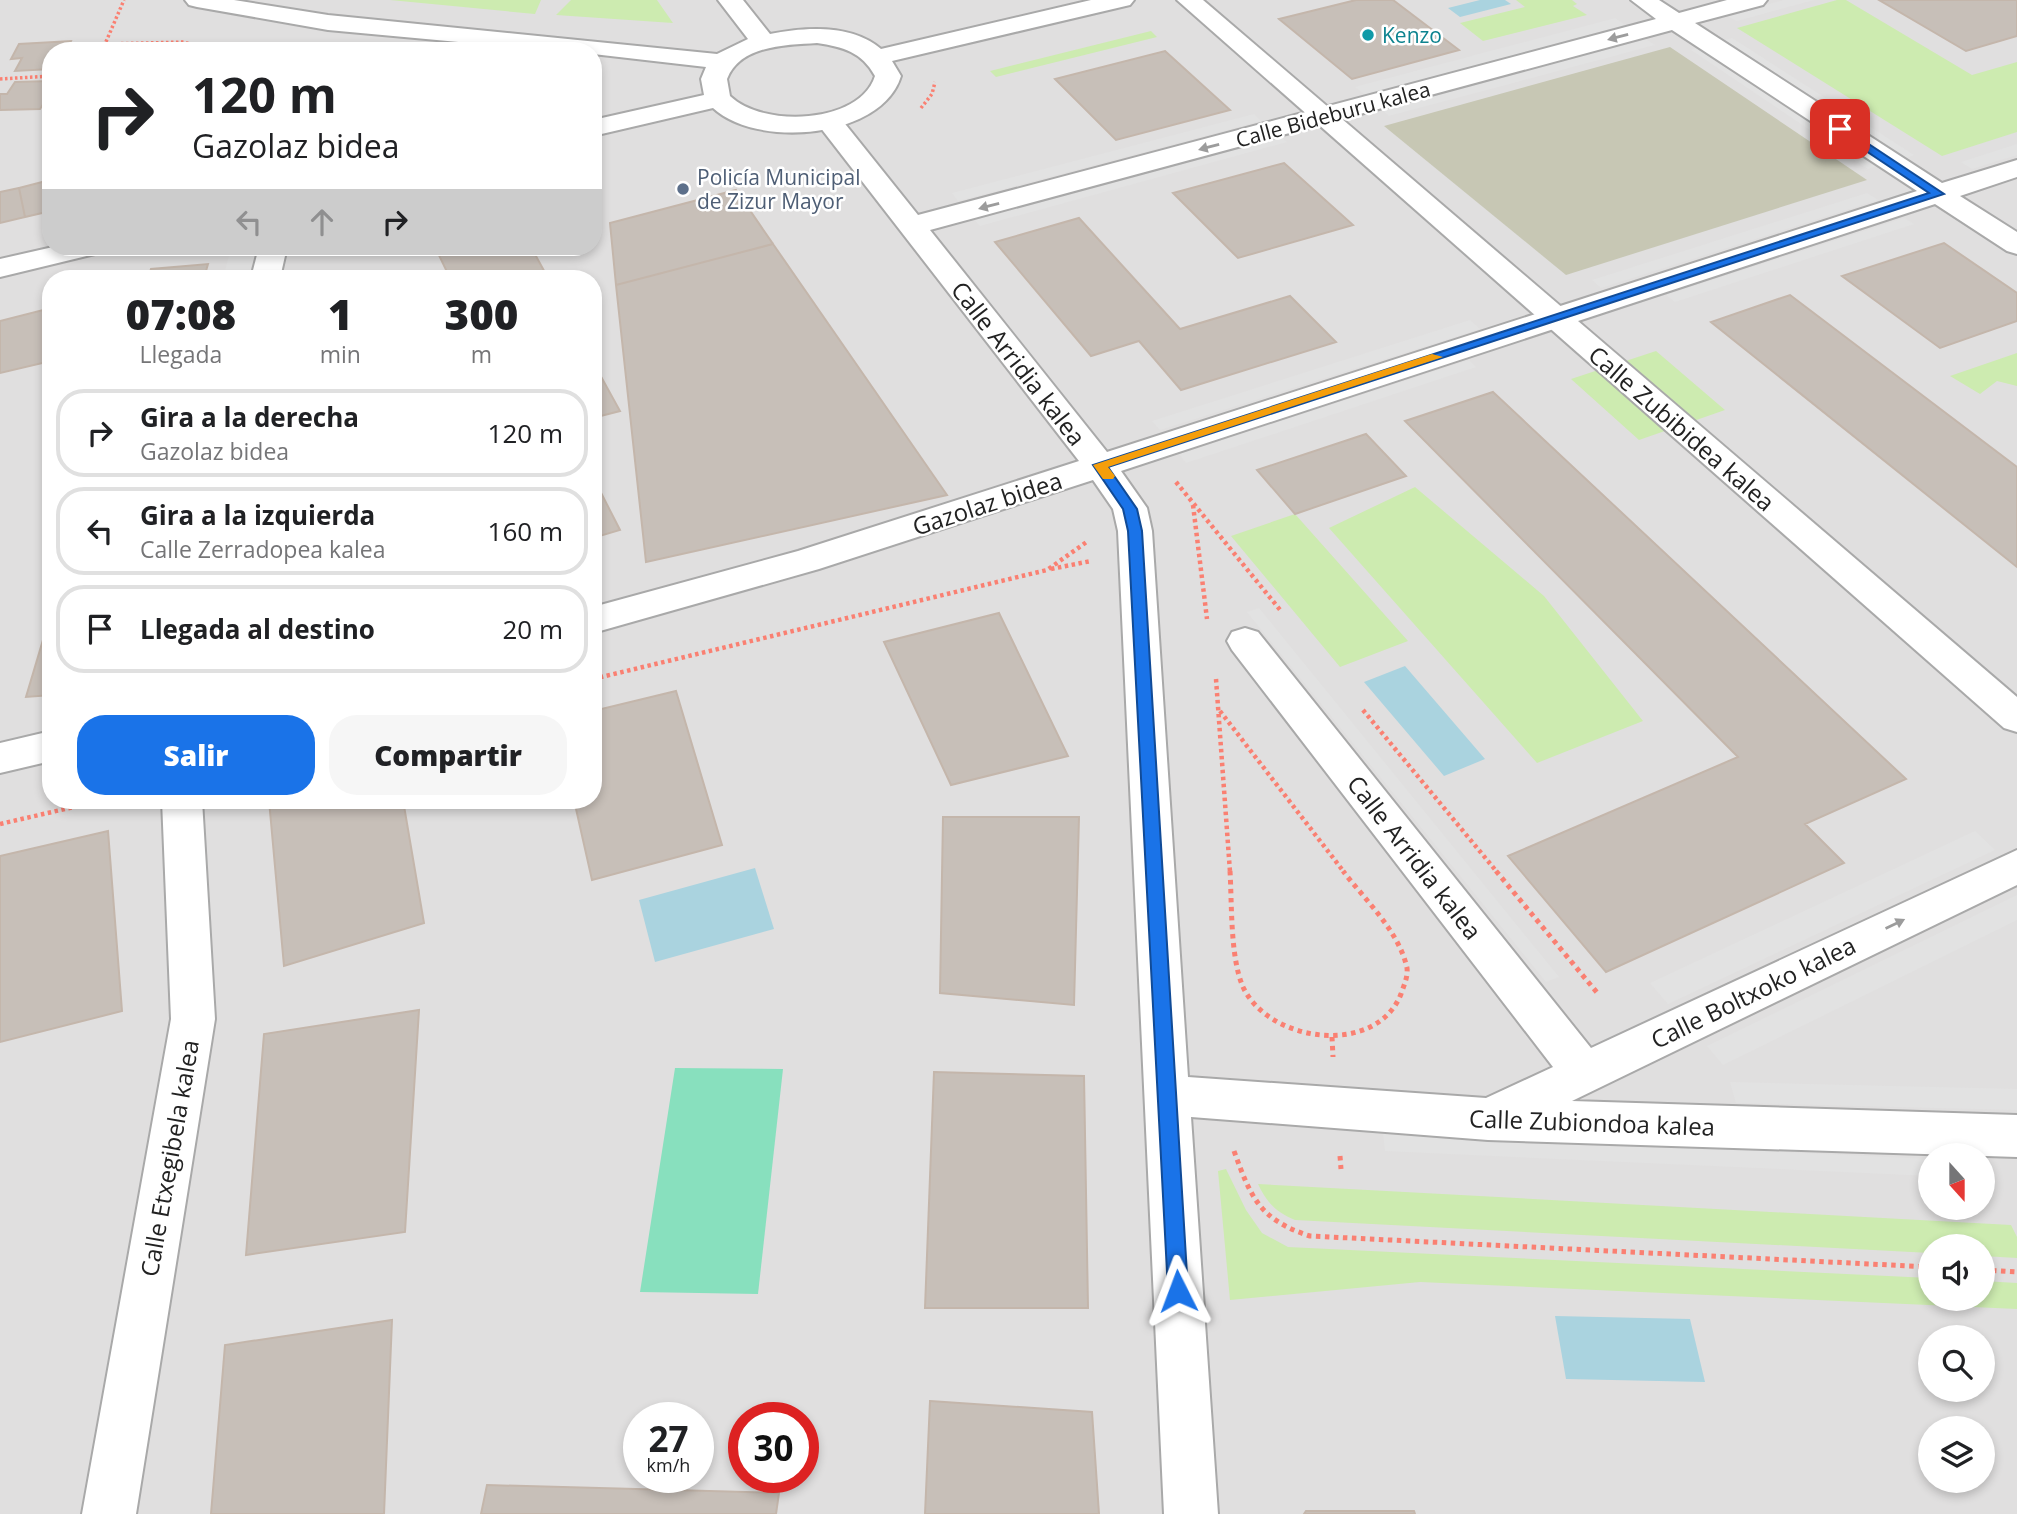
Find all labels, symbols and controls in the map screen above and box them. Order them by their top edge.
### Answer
place label: Kenzo [1382,21,1442,49]
marker: Kenzo [1360,27,1376,43]
one-way arrow [1607,32,1629,43]
text: 120 m [192,61,337,127]
icon: right [77,70,168,161]
street label: Calle Bideburu kalea [1233,75,1433,153]
pin [1810,99,1870,159]
icon: arrive [1821,110,1859,148]
text: Gazolaz bidea [192,124,399,167]
one-way arrow [1198,142,1220,153]
place label: Policía Municipal de Zizur Mayor [697,163,860,215]
marker: Policía Municipal de Zizur Mayor [675,181,691,197]
one-way arrow [978,201,999,211]
icon: left [230,203,268,241]
icon: ahead [303,203,341,241]
icon: right [376,203,414,241]
street label: Calle Arridia kalea [944,274,1094,452]
text: 07:08 [126,285,236,342]
text: 1 [328,285,353,342]
text: 300 [445,285,518,342]
text: Llegada [139,338,222,370]
text: min [320,338,361,370]
text: m [471,338,492,370]
street label: Calle Zubibidea kalea [1582,338,1782,518]
text: Gira a la derecha [140,399,359,435]
icon: right [81,414,119,452]
text: 120 m [488,415,563,451]
text: Gazolaz bidea [140,435,289,467]
street label: Gazolaz bidea [908,463,1066,543]
text: Gira a la izquierda [140,497,375,533]
icon: left [81,512,119,550]
text: 160 m [488,513,563,549]
text: Calle Zerradopea kalea [140,533,385,565]
icon: arrive [81,610,119,648]
text: Llegada al destino [140,611,375,647]
text: 20 m [502,611,563,647]
button: Salir [77,715,315,795]
button: Compartir [329,715,567,795]
street label: Calle Arridia kalea [1340,768,1490,946]
one-way arrow [1885,919,1905,930]
street label: Calle Boltxoko kalea [1645,928,1861,1056]
street label: Calle Etxegibela kalea [132,1037,206,1279]
street label: Calle Zubiondoa kalea [1468,1101,1716,1143]
north arrow [1918,1143,1995,1220]
map controls [1918,1143,1995,1493]
button: sound [1918,1234,1995,1311]
position arrow [1141,1254,1215,1328]
button: search [1918,1325,1995,1402]
speed limit sign: 30 [728,1402,819,1493]
text: 27 [648,1415,689,1462]
button: layers [1918,1416,1995,1493]
text: km/h [647,1453,690,1477]

